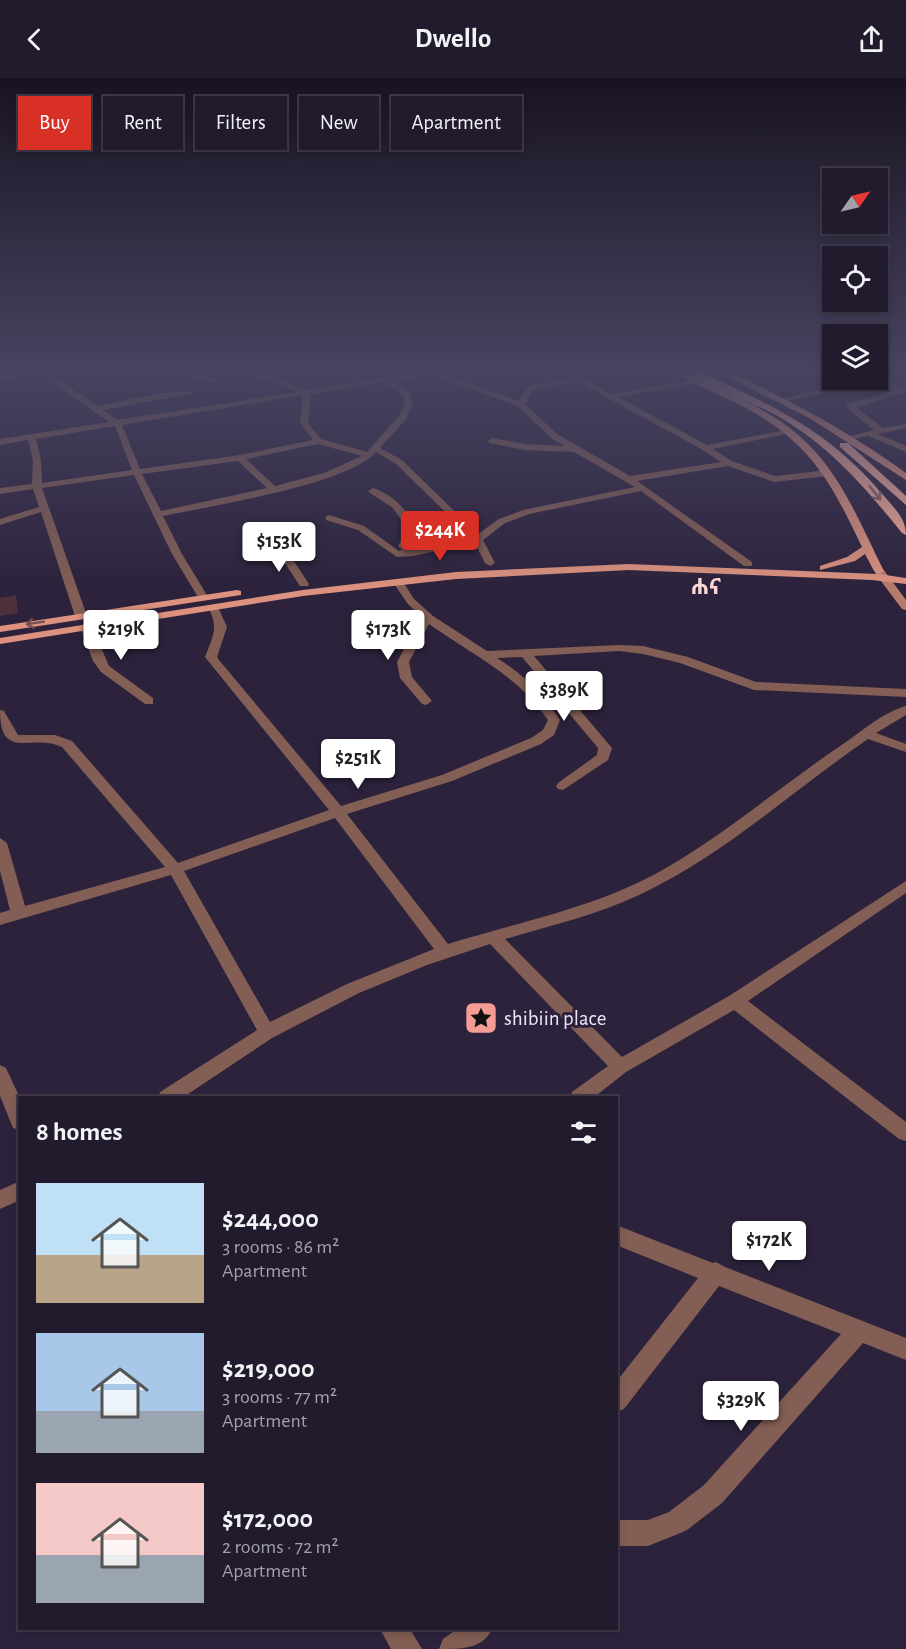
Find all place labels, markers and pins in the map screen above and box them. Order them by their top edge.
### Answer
pin: $244K [398,511,482,562]
pin: $153K [237,522,321,573]
pin: $219K [79,610,163,661]
pin: $173K [346,610,430,661]
pin: $389K [522,671,606,722]
pin: $251K [316,739,400,790]
place icon: shibiin place [463,1000,499,1036]
place label: shibiin place [504,1008,606,1029]
pin: $172K [727,1221,811,1272]
pin: $329K [699,1381,783,1432]

